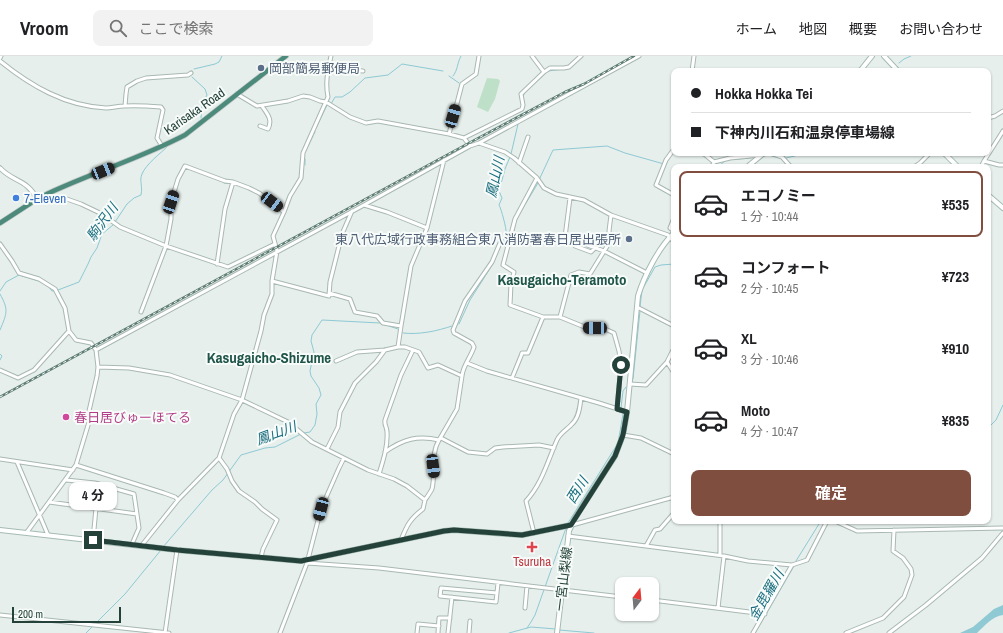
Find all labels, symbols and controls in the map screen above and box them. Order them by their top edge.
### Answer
search box [93,10,373,46]
text: Vroom [20,15,69,41]
icon: search [107,17,129,39]
text: ここで検索 [139,18,214,39]
text: ホーム [735,20,777,38]
text: 地図 [799,20,827,38]
text: 概要 [849,20,877,38]
text: お問い合わせ [899,20,983,38]
place label: 岡部簡易郵便局 [269,60,360,77]
marker: 岡部簡易郵便局 [256,63,266,73]
text: Hokka Hokka Tei [715,83,813,104]
street label: Karisaka Road [161,84,228,139]
car [444,103,462,129]
text: 下神内川石和温泉停車場線 [715,122,895,143]
water label: 鳳山川 [482,153,509,199]
car [90,161,116,181]
text: エコノミー [741,185,816,206]
icon: car [693,186,729,222]
car [162,189,180,215]
place label: 7-Eleven [24,190,66,207]
car [259,190,285,214]
marker: 7-Eleven [11,193,21,203]
text: ¥535 [942,194,969,215]
water label: 駒沢川 [82,198,123,244]
text: 1 分 · 10:44 [741,208,798,225]
place label: 東八代広域行政事務組合東八消防署春日居出張所 [335,231,621,248]
marker: 東八代広域行政事務組合東八消防署春日居出張所 [624,234,634,244]
text: コンフォート [741,257,831,278]
icon: car [693,258,729,294]
text: ¥723 [942,266,969,287]
district label: Kasugaicho-Teramoto [498,269,626,290]
text: 2 分 · 10:45 [741,280,798,297]
car [583,322,607,334]
text: XL [741,328,757,349]
icon: car [693,330,729,366]
text: ¥910 [942,338,969,359]
district label: Kasugaicho-Shizume [207,347,331,368]
text: 3 分 · 10:46 [741,351,798,368]
route start [612,356,630,374]
text: Moto [741,400,770,421]
icon: car [693,402,729,438]
place label: 春日居びゅーほてる [74,409,191,426]
text: ¥835 [942,410,969,431]
marker: 春日居びゅーほてる [61,412,71,422]
water label: 鳳山川 [253,417,301,449]
text: 4 分 · 10:47 [741,423,798,440]
car [426,453,440,479]
button: 確定 [691,470,971,516]
water label: 西川 [562,472,593,507]
callout: 4 分 [69,482,117,510]
text: 4 分 [82,487,104,504]
car [312,496,330,522]
route end [84,531,102,549]
marker: Tsuruha [527,542,537,552]
street label: 一宮山梨線 [551,546,576,612]
place label: Tsuruha [513,553,551,570]
water label: 金毘羅川 [744,565,789,624]
north arrow [615,577,659,621]
map controls [615,577,659,621]
scale bar [12,605,121,624]
text: 200 m [18,607,43,621]

